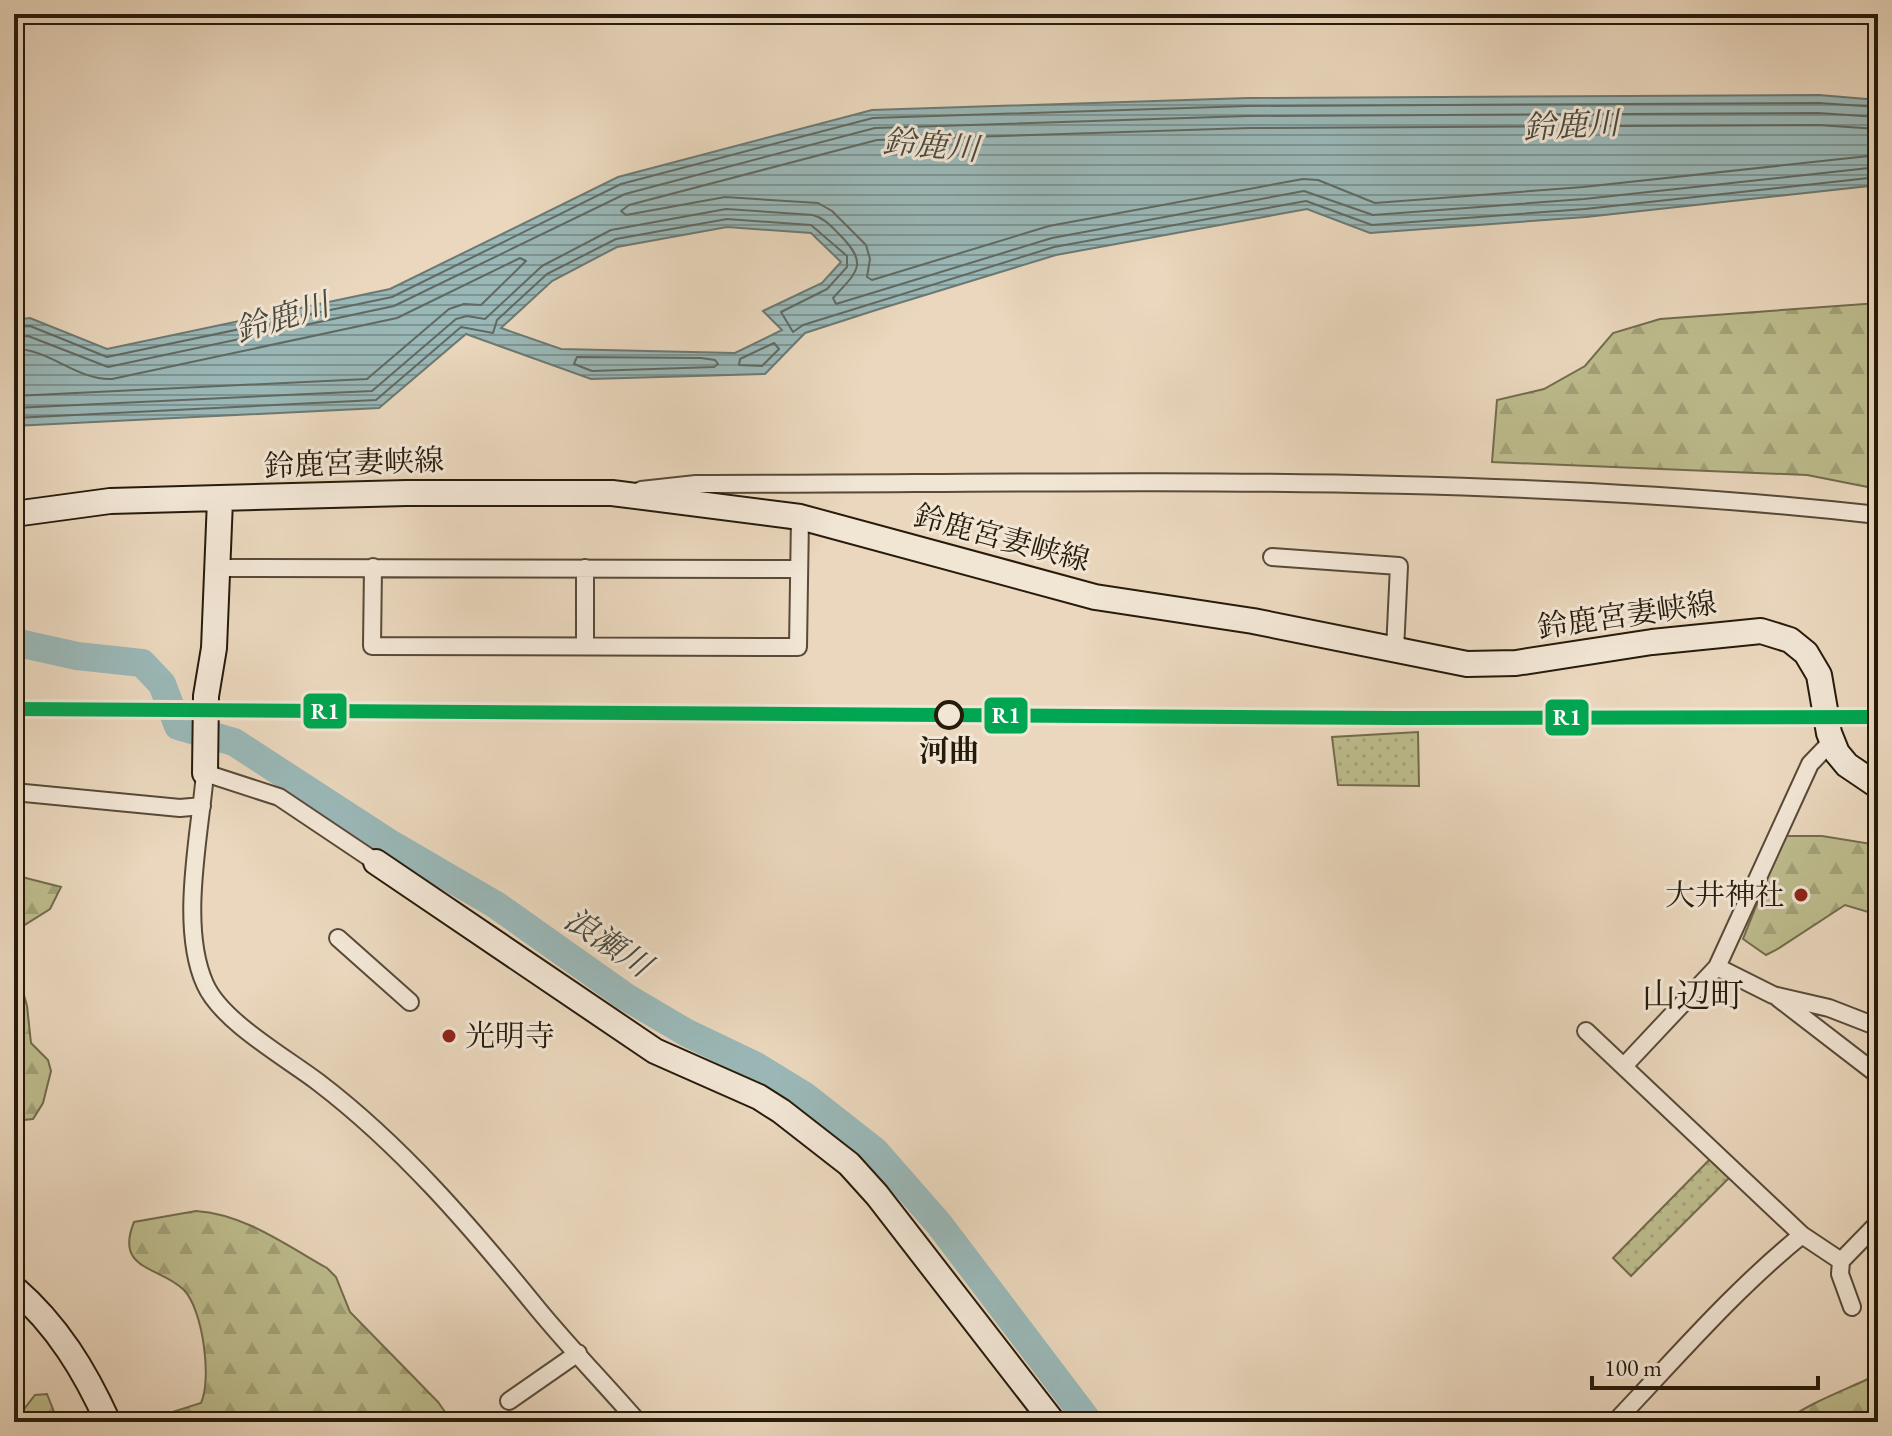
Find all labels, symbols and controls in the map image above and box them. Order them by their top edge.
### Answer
water label: 鈴鹿川 [1522,101,1623,148]
water label: 鈴鹿川 [881,120,984,170]
water label: 鈴鹿川 [230,282,337,351]
street label: 鈴鹿宮妻峡線 [263,440,445,485]
street label: 鈴鹿宮妻峡線 [910,495,1094,580]
street label: 鈴鹿宮妻峡線 [1535,583,1719,646]
line badge: R1 [302,692,348,730]
line badge: R1 [983,696,1029,735]
text: R1 [311,697,339,726]
line badge: R1 [1544,698,1590,737]
marker: 河曲 [935,701,963,729]
text: R1 [992,701,1020,730]
text: R1 [1553,703,1581,732]
place label: 河曲 [919,731,979,770]
place label: 大井神社 [1665,875,1785,914]
marker: 大井神社 [1792,886,1810,904]
water label: 浪瀬川 [556,898,662,988]
district label: 山辺町 [1642,973,1744,1017]
place label: 光明寺 [465,1016,555,1055]
marker: 光明寺 [440,1027,458,1045]
scale bar [1592,1340,1818,1390]
text: 100 m [1604,1352,1662,1383]

